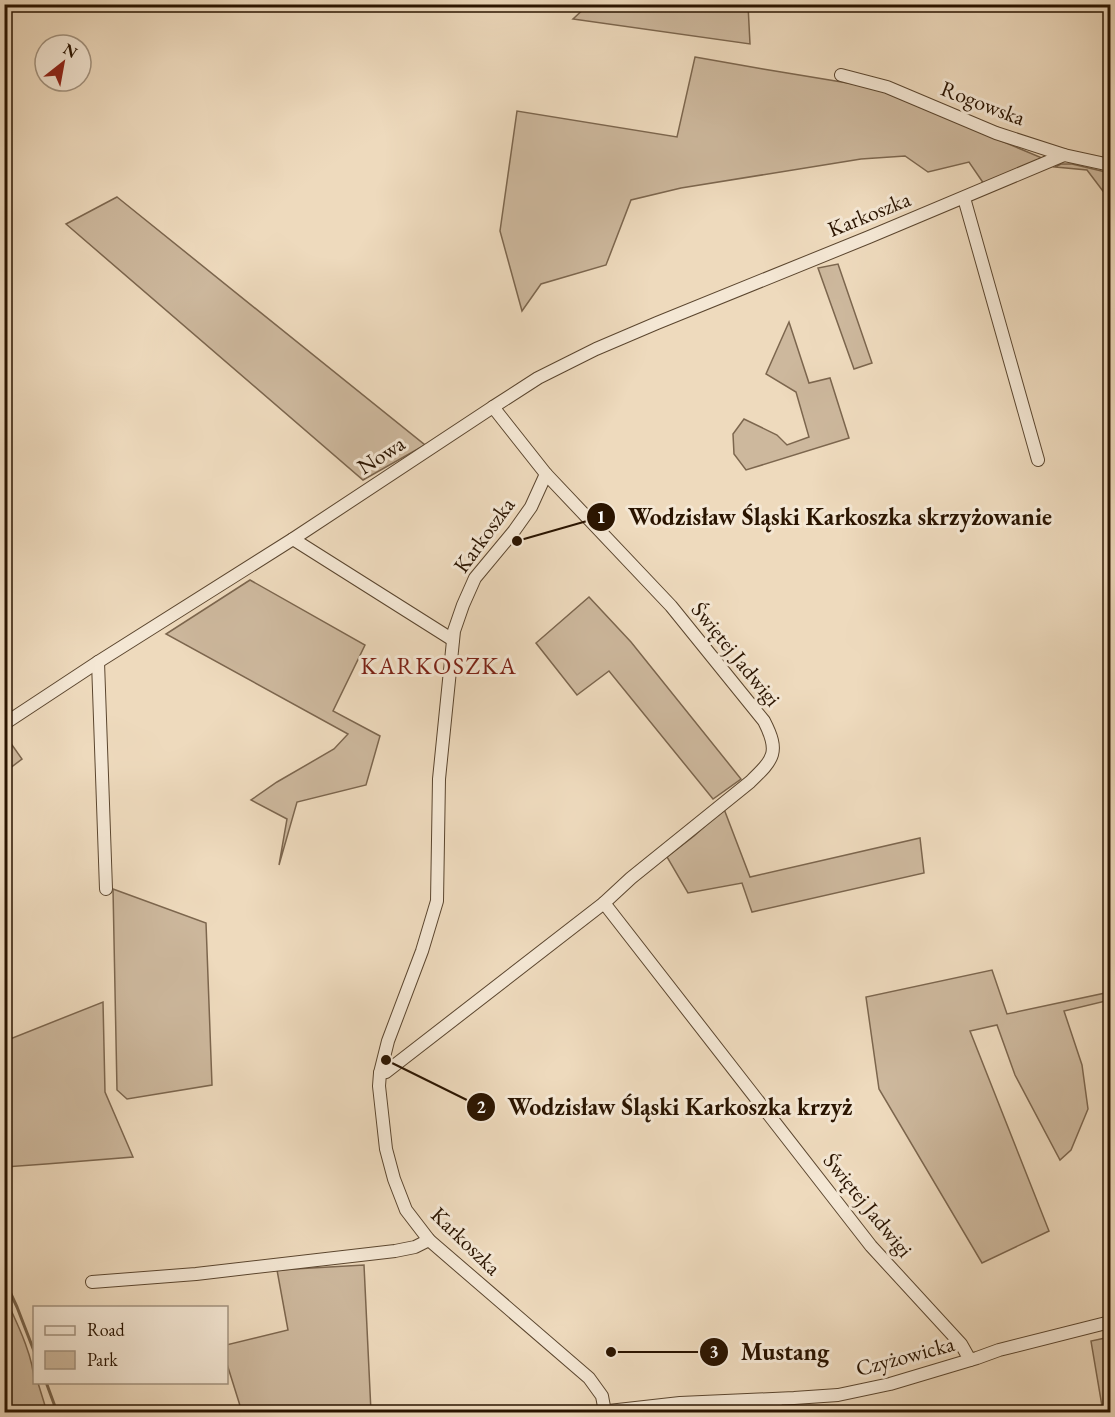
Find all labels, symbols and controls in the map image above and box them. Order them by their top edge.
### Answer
north arrow [33,33,93,93]
text: N [60,38,81,63]
street label: Rogowska [937,74,1029,132]
street label: Karkoszka [823,184,915,244]
street label: Nowa [352,429,411,481]
street label: Karkoszka [447,491,521,579]
callout: Wodzisław Śląski Karkoszka skrzyżowanie [586,496,1064,538]
text: Wodzisław Śląski Karkoszka skrzyżowanie [628,501,1052,533]
text: 1 [596,505,606,528]
street label: Świętej Jadwigi [685,596,787,712]
district label: KARKOSZKA [361,650,517,681]
callout: Wodzisław Śląski Karkoszka krzyż [466,1086,865,1128]
text: Wodzisław Śląski Karkoszka krzyż [507,1091,853,1123]
text: 2 [476,1095,486,1118]
street label: Świętej Jadwigi [817,1147,919,1263]
street label: Karkoszka [425,1200,507,1282]
legend [33,1306,228,1384]
text: Road [87,1318,126,1341]
street label: Czyżowicka [853,1329,958,1383]
callout: Mustang [699,1331,841,1373]
text: Mustang [741,1336,830,1368]
text: 3 [709,1340,719,1363]
text: Park [87,1348,118,1371]

